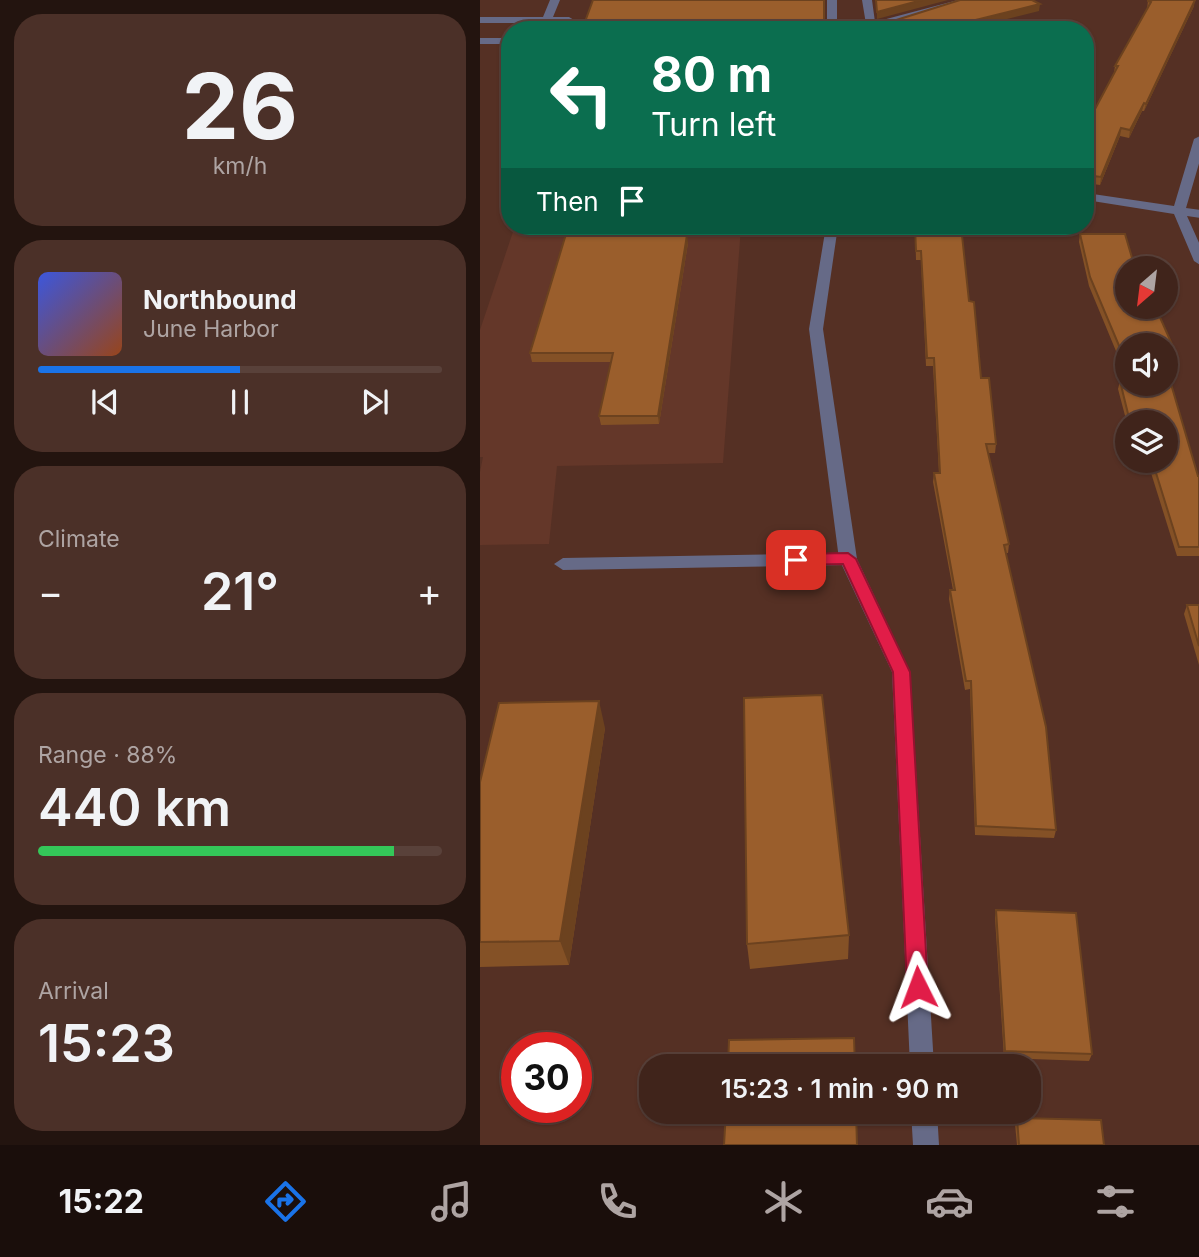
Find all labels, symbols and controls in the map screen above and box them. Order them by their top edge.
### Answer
text: 80 m [651,45,772,104]
icon: left [536,49,627,140]
text: 26 [182,51,298,161]
text: Turn left [651,105,776,144]
text: km/h [213,152,267,180]
icon: arrive [613,182,651,220]
text: Then [536,186,599,217]
north arrow [1115,256,1178,318]
map controls [1115,256,1178,473]
text: Northbound [143,284,297,315]
text: June Harbor [143,315,279,343]
button: sound [1115,333,1178,396]
icon: previous [86,383,124,421]
icon: pause [221,383,259,421]
icon: next [356,383,394,421]
button: layers [1115,410,1178,473]
text: Climate [38,525,120,553]
pin [766,530,826,590]
icon: arrive [777,541,815,579]
text: 21° [201,560,279,623]
text: − [38,569,63,615]
text: + [417,569,442,615]
text: Range · 88% [38,741,177,769]
text: 440 km [38,776,231,839]
position arrow [881,950,955,1024]
text: Arrival [38,977,109,1005]
text: 15:23 [38,1012,175,1075]
speed limit sign: 30 [501,1032,592,1123]
text: 15:23 · 1 min · 90 m [721,1073,959,1104]
icon: directions [261,1177,310,1226]
icon: music [427,1177,476,1226]
icon: phone [593,1177,642,1226]
icon: climate [759,1177,808,1226]
icon: car [925,1177,974,1226]
icon: filters [1091,1177,1140,1226]
text: 15:22 [59,1182,144,1221]

